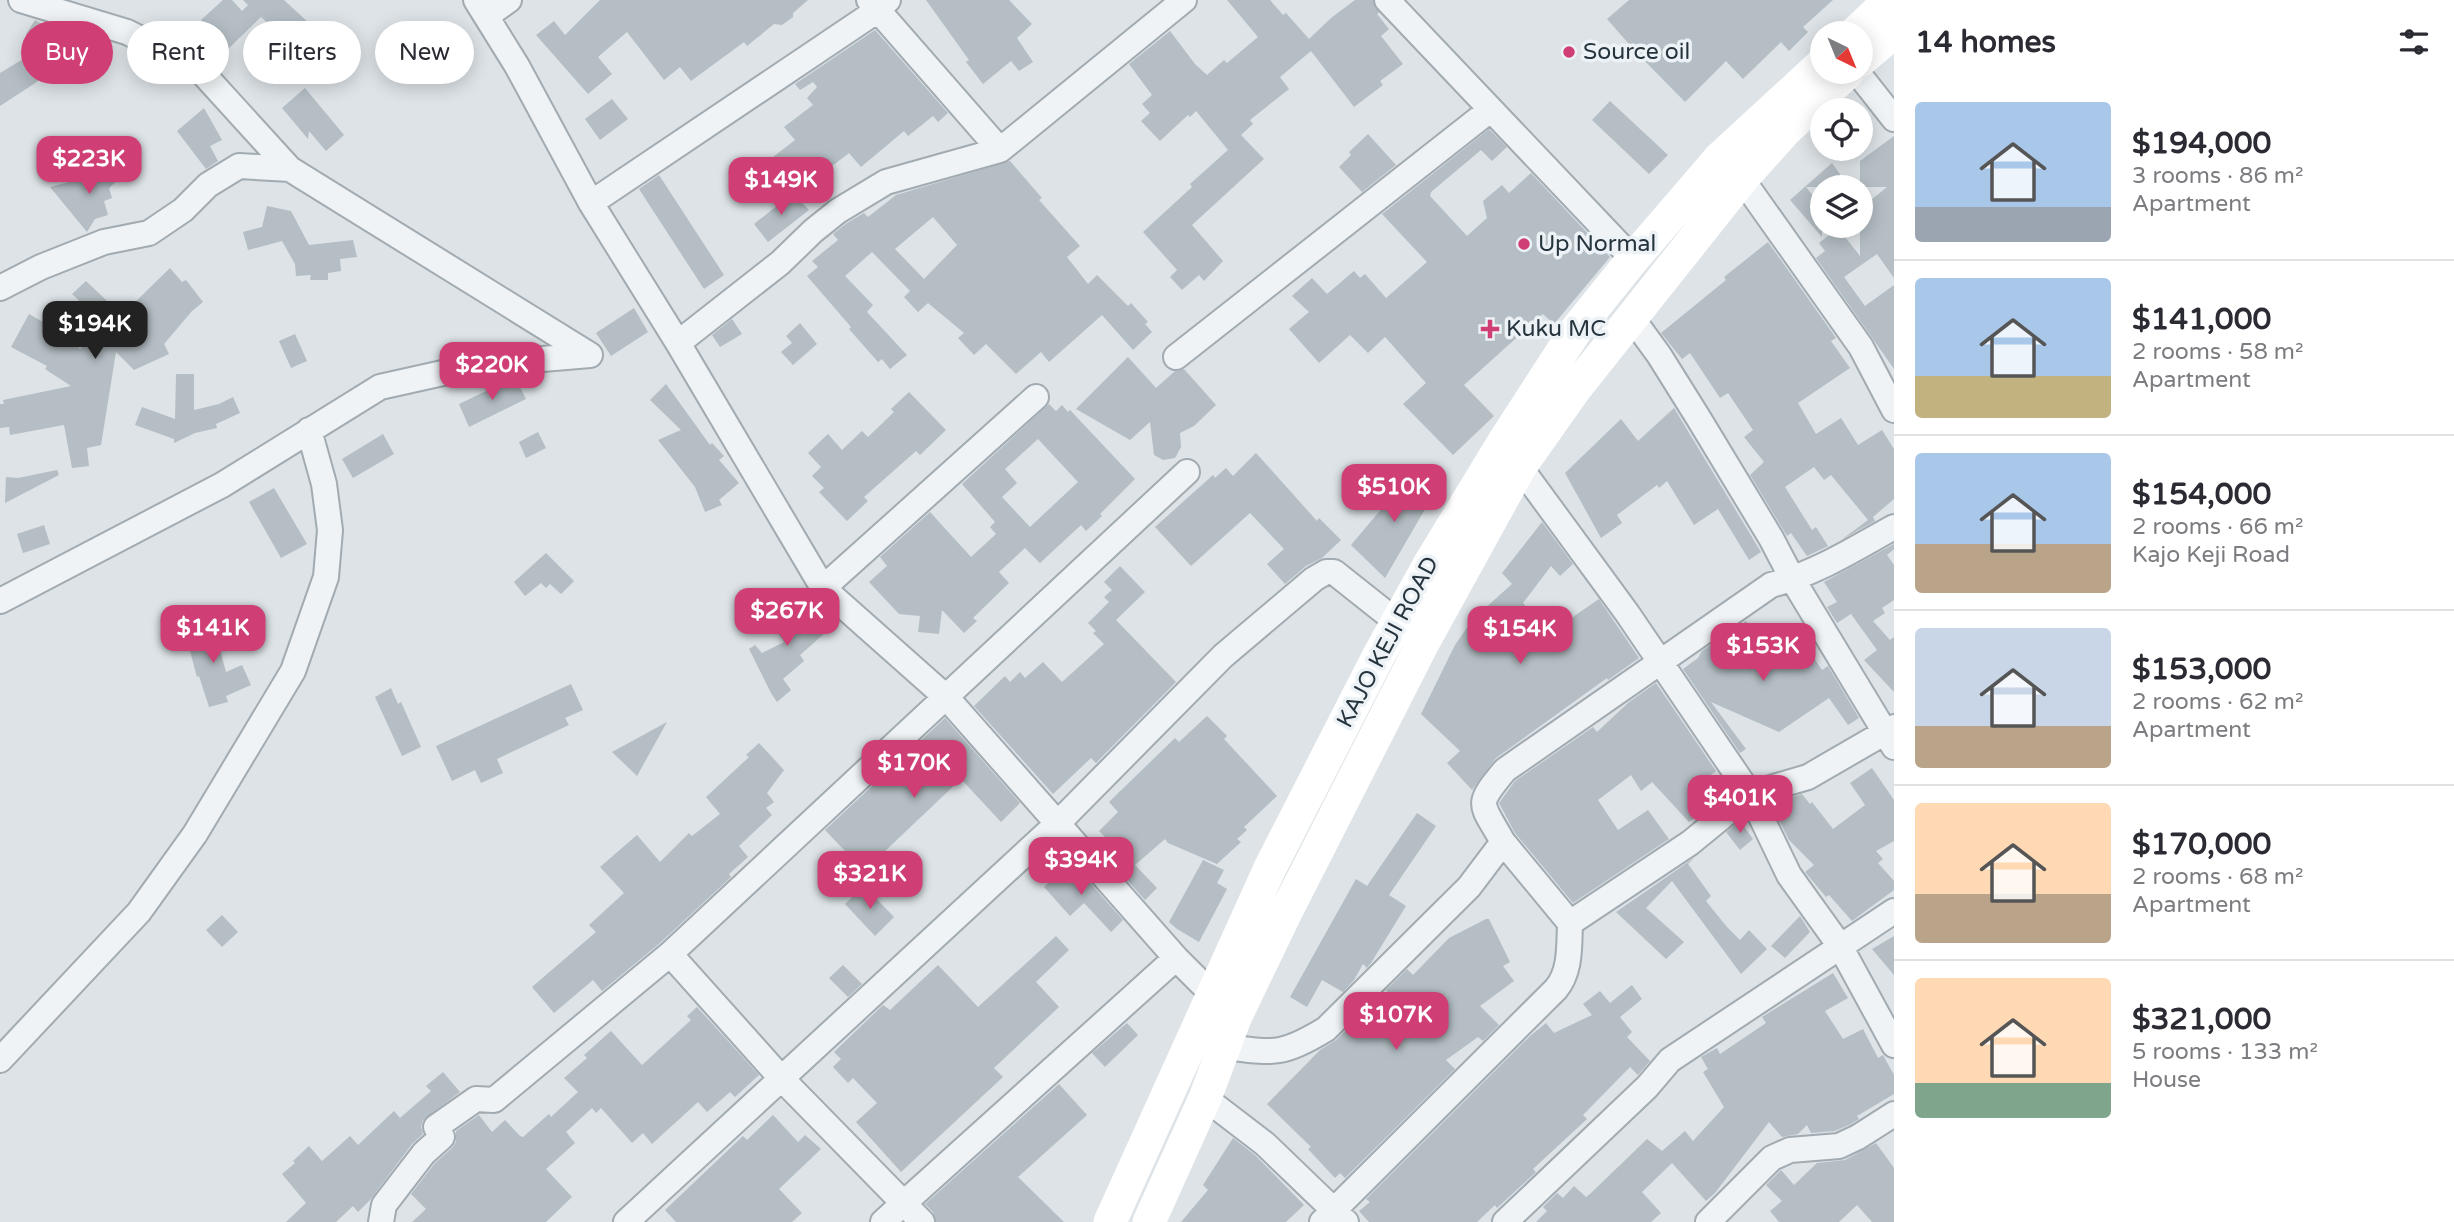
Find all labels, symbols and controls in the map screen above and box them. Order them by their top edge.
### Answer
chip: Buy [21,21,113,84]
chip: Rent [127,21,229,84]
chip: Filters [243,21,361,84]
chip: New [375,21,474,84]
north arrow [1810,21,1872,84]
map controls [1810,21,1873,238]
icon: filters [2395,23,2433,61]
text: 14 homes [1915,24,2056,61]
place label: Source oil [1583,38,1690,66]
marker: Source oil [1561,44,1577,60]
button: locate [1810,98,1873,161]
text: $194,000 [2132,125,2271,162]
icon: home [1971,130,2055,214]
pin: $223K [40,136,138,196]
text: $223K [53,145,125,173]
pin: $149K [732,158,830,217]
text: 3 rooms · 86 m² [2132,162,2303,190]
text: $149K [745,166,817,194]
button: layers [1810,175,1873,238]
text: Apartment [2132,190,2251,218]
place label: Up Normal [1538,230,1656,258]
marker: Up Normal [1516,236,1532,252]
text: $141,000 [2132,301,2271,338]
pin: $194K [46,302,144,361]
icon: home [1971,306,2055,390]
text: $194K [59,310,131,338]
place label: Kuku MC [1506,315,1606,343]
marker: Kuku MC [1480,319,1500,339]
text: 2 rooms · 58 m² [2132,338,2303,366]
pin: $220K [443,342,541,402]
text: $220K [456,351,528,379]
text: Apartment [2132,366,2251,394]
pin: $510K [1345,464,1443,524]
text: $510K [1358,473,1430,501]
text: $154,000 [2132,476,2271,513]
icon: home [1971,481,2055,565]
text: 2 rooms · 66 m² [2132,513,2303,541]
text: Kajo Keji Road [2132,541,2290,569]
street label: KAJO KEJI ROAD [1331,552,1445,732]
pin: $267K [738,588,836,648]
text: $267K [751,597,823,625]
pin: $141K [164,606,262,665]
pin: $154K [1471,606,1569,666]
text: $141K [177,614,249,642]
text: $154K [1484,615,1556,643]
pin: $153K [1714,624,1812,683]
text: $153K [1727,632,1799,660]
text: $153,000 [2132,651,2271,688]
icon: home [1971,656,2055,740]
text: 2 rooms · 62 m² [2132,688,2303,716]
text: Apartment [2132,716,2251,744]
pin: $170K [865,740,963,800]
text: $170K [878,749,950,777]
pin: $401K [1691,776,1789,835]
text: $401K [1704,784,1776,812]
text: $170,000 [2132,826,2271,863]
icon: home [1971,831,2055,915]
pin: $394K [1032,838,1130,897]
text: $394K [1045,846,1117,874]
pin: $321K [821,852,919,911]
text: $321K [834,860,906,888]
text: 2 rooms · 68 m² [2132,863,2303,891]
text: Apartment [2132,891,2251,919]
pin: $107K [1347,992,1445,1052]
text: $107K [1360,1001,1432,1029]
text: $321,000 [2132,1001,2271,1038]
icon: home [1971,1006,2055,1090]
text: 5 rooms · 133 m² [2132,1038,2318,1066]
text: House [2132,1066,2201,1094]

